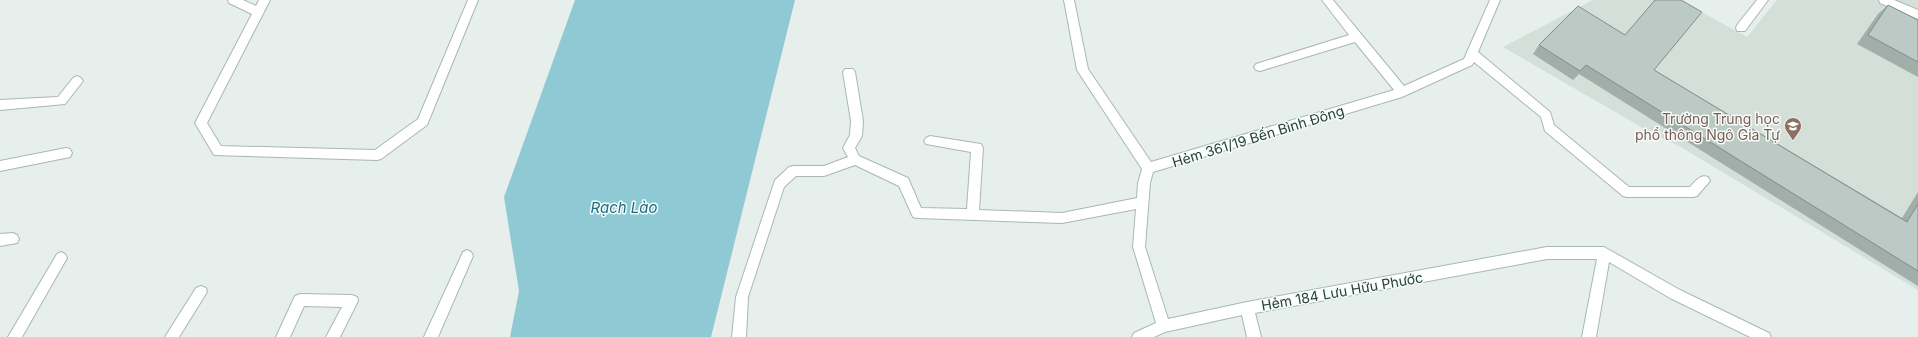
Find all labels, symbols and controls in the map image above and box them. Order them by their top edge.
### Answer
street label: Hẻm 361/19 Bến Bình Đông [1170,102,1346,170]
place label: Trường Trung học phổ thông Ngô Gia Tự [1635,110,1780,143]
school or university icon: Trường Trung học phổ thông Ngô Gia Tự [1783,116,1803,141]
water label: Rạch Lào [590,198,658,217]
street label: Hẻm 184 Lưu Hữu Phước [1260,268,1424,314]

